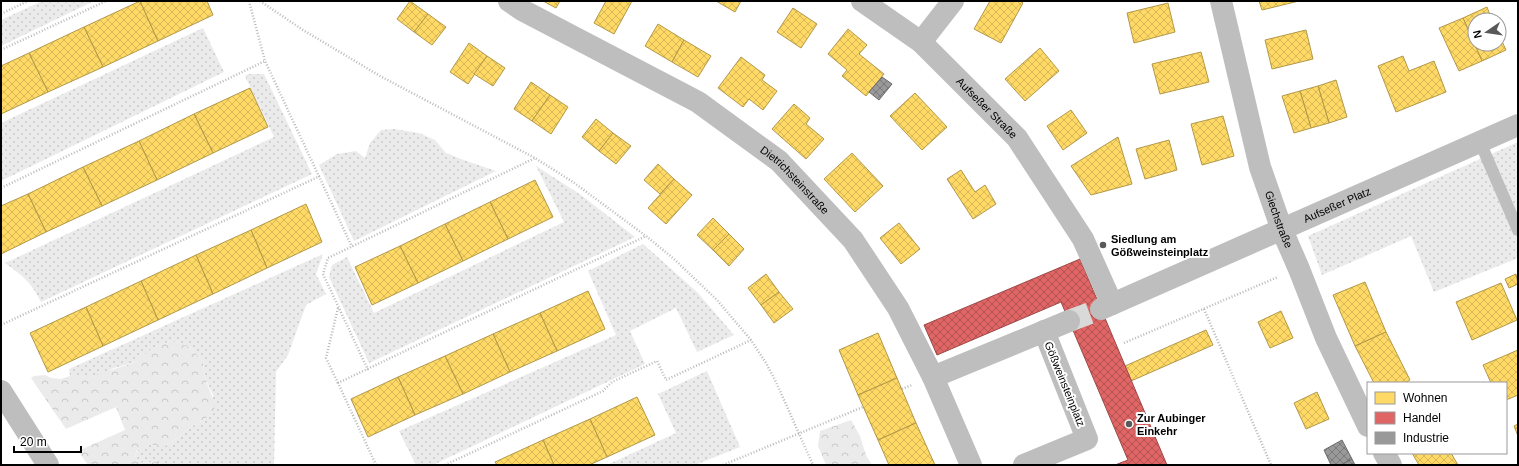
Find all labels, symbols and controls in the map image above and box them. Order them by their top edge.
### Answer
north arrow [1467,12,1507,52]
text: N [1471,29,1484,39]
street label: Aufseßer Straße [954,75,1020,141]
street label: Dietrichsteinstraße [758,143,831,216]
street label: Aufseßer Platz [1302,185,1373,225]
street label: Giechstraße [1263,189,1295,250]
place label: Siedlung am Gößweinsteinplatz [1111,233,1209,258]
marker: Siedlung am Gößweinsteinplatz [1098,240,1108,250]
street label: Gößweinsteinplatz [1042,340,1088,428]
legend [1367,382,1507,454]
text: Wohnen [1403,391,1447,405]
text: Handel [1403,411,1441,425]
place label: Zur Aubinger Einkehr [1137,412,1206,437]
marker: Zur Aubinger Einkehr [1124,419,1134,429]
scale bar [14,428,81,454]
text: Industrie [1403,431,1449,445]
text: 20 m [20,435,47,449]

